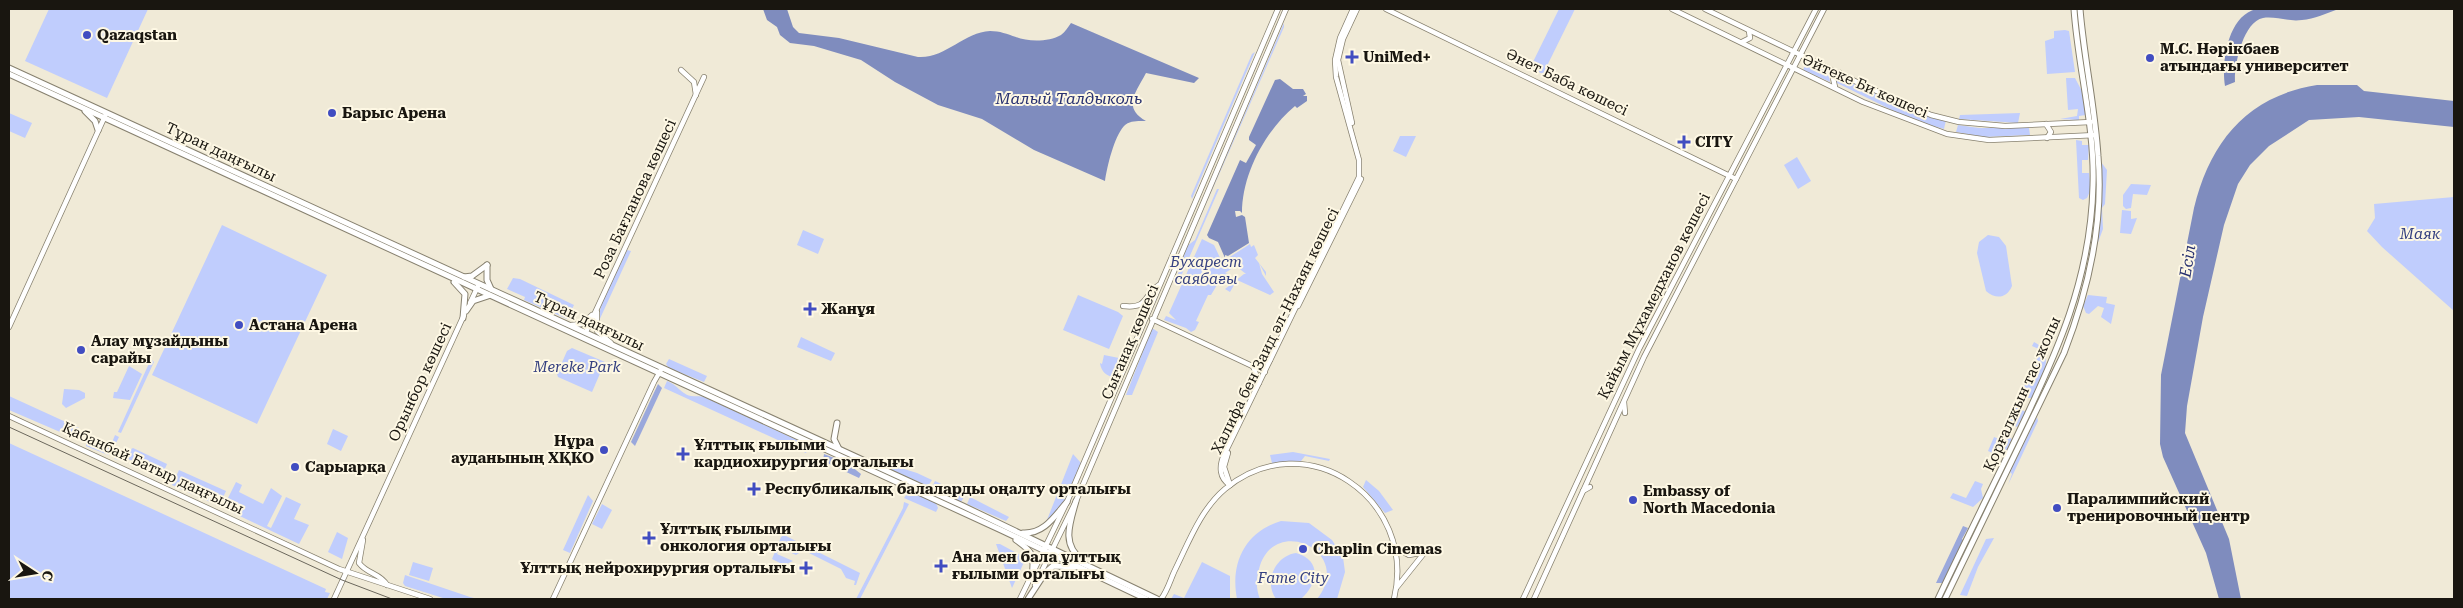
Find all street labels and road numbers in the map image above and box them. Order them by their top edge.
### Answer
street label: Әнет Баба көшесі [1503,45,1631,119]
street label: Әйтеке Би көшесі [1799,50,1931,122]
street label: Роза Бағланова көшесі [590,116,680,282]
street label: Тұран даңғылы [163,119,279,185]
street label: Қайым Мұхамедханов көшесі [1594,190,1714,402]
street label: Халифа бен Заид әл-Нахаян көшесі [1207,205,1343,457]
street label: Сығанақ көшесі [1098,282,1162,402]
street label: Тұран даңғылы [531,288,647,354]
street label: Қорғалжын тас жолы [1980,314,2064,474]
street label: Орынбор көшесі [385,319,456,444]
street label: Қабанбай Батыр даңғылы [59,418,247,518]

